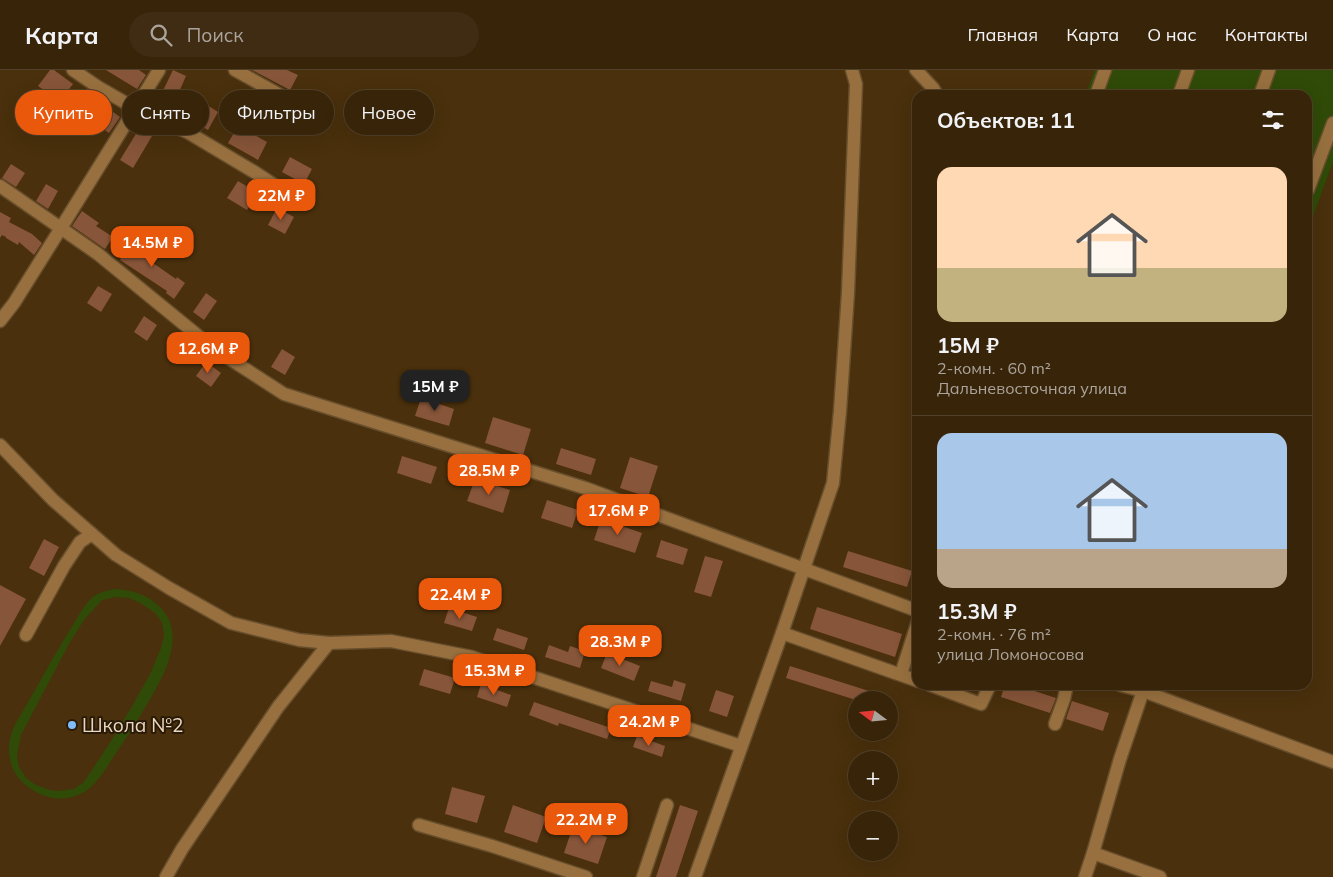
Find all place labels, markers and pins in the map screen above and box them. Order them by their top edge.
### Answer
pin: 22M ₽ [246,178,316,221]
pin: 14.5M ₽ [106,226,198,268]
pin: 12.6M ₽ [162,332,254,374]
pin: 15M ₽ [400,370,470,412]
pin: 28.5M ₽ [443,454,535,496]
pin: 17.6M ₽ [572,494,664,536]
pin: 22.4M ₽ [414,578,506,620]
pin: 28.3M ₽ [574,624,666,667]
pin: 15.3M ₽ [448,654,540,696]
pin: 24.2M ₽ [603,704,695,747]
place label: Школа №2 [82,713,183,737]
marker: Школа №2 [66,719,78,731]
pin: 22.2M ₽ [540,802,632,845]

